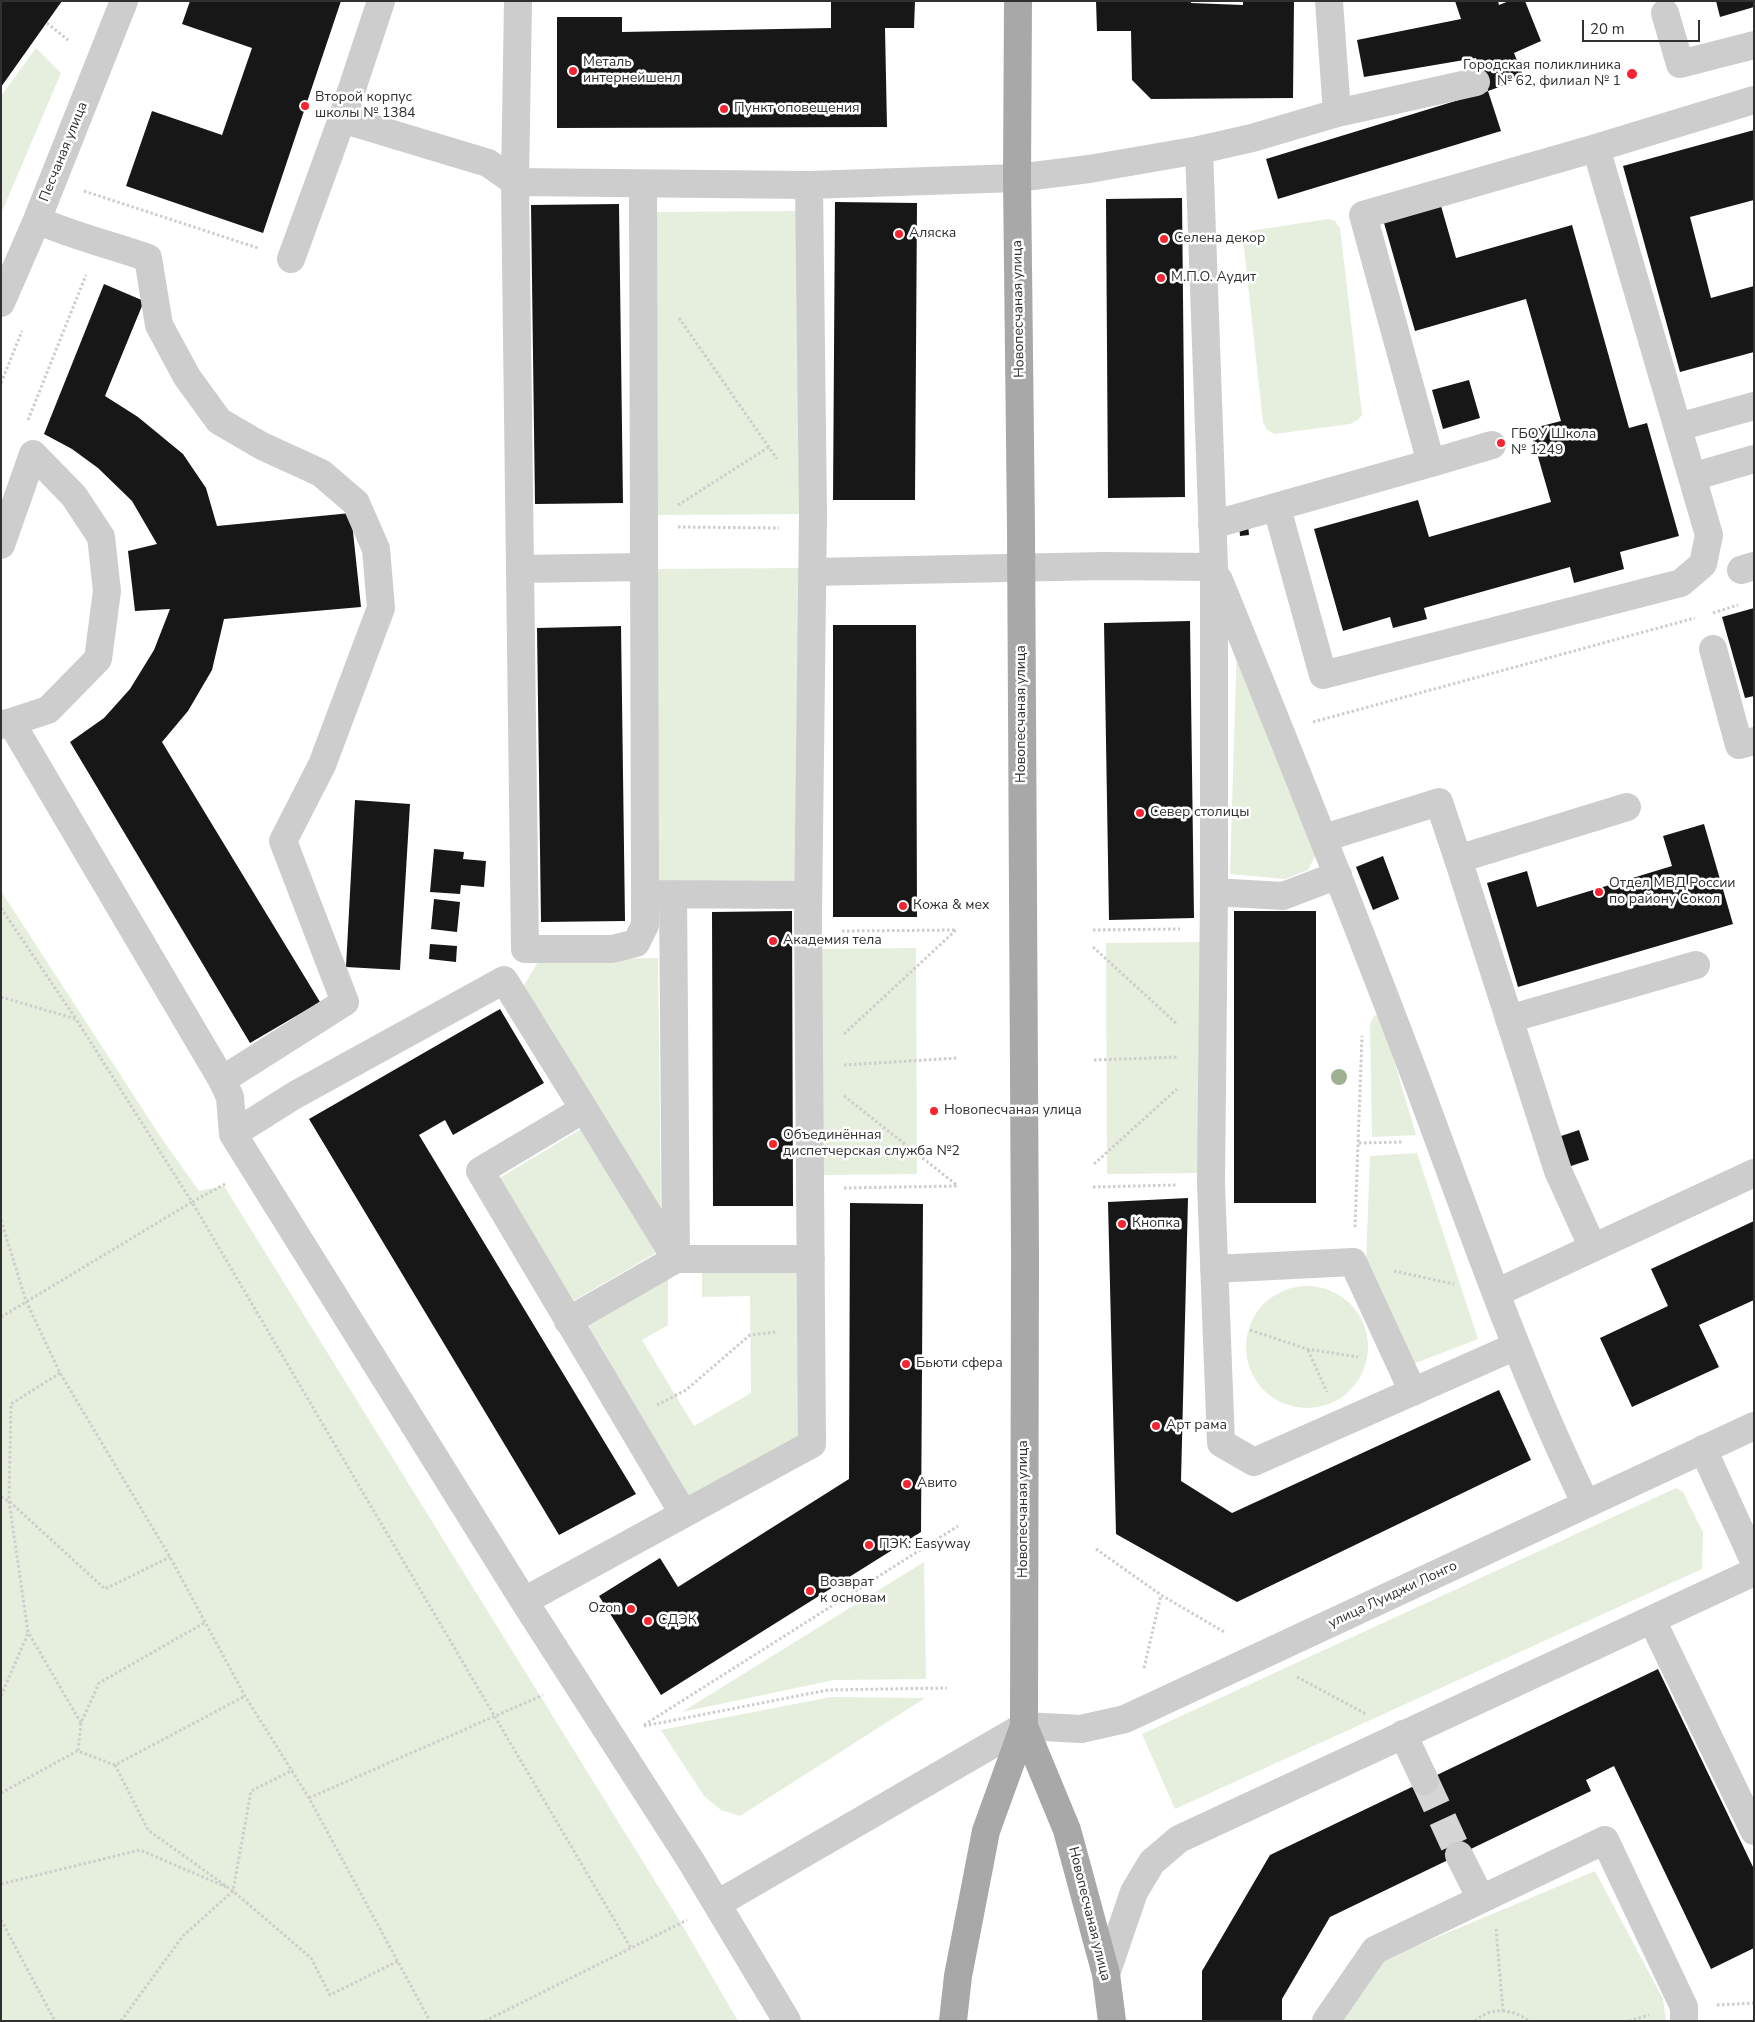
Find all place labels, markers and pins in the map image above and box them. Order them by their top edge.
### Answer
place label: Металь интернейшенл [583,55,680,88]
place label: Городская поликлиника № 62, филиал № 1 [1463,58,1621,90]
marker: Металь интернейшенл [567,65,579,77]
marker: Городская поликлиника № 62, филиал № 1 [1625,67,1639,81]
place label: Второй корпус школы № 1384 [315,90,415,122]
marker: Второй корпус школы № 1384 [299,100,311,112]
place label: Пункт оповещения [734,101,860,117]
marker: Пункт оповещения [718,103,730,115]
place label: Аляска [909,226,956,242]
marker: Аляска [893,228,905,240]
place label: Селена декор [1174,231,1265,247]
marker: Селена декор [1158,233,1170,245]
place label: М.П.О. Аудит [1171,270,1256,286]
marker: М.П.О. Аудит [1155,272,1167,284]
place label: ГБОУ Школа № 1249 [1511,427,1596,460]
marker: ГБОУ Школа № 1249 [1495,437,1507,449]
place label: Север столицы [1150,805,1249,821]
marker: Север столицы [1134,807,1146,819]
place label: Отдел МВД России по району Сокол [1609,876,1736,909]
marker: Отдел МВД России по району Сокол [1593,886,1605,898]
place label: Кожа & мех [913,898,989,914]
marker: Кожа & мех [897,900,909,912]
place label: Академия тела [783,933,882,949]
marker: Академия тела [767,935,779,947]
place label: Новопесчаная улица [944,1103,1082,1119]
marker: Новопесчаная улица [928,1105,940,1117]
place label: Объединённая диспетчерская служба №2 [783,1128,960,1160]
marker: Объединённая диспетчерская служба №2 [767,1138,779,1150]
place label: Кнопка [1132,1216,1180,1232]
marker: Кнопка [1116,1218,1128,1230]
place label: Бьюти сфера [916,1356,1003,1372]
marker: Бьюти сфера [900,1358,912,1370]
place label: Арт рама [1166,1418,1227,1434]
marker: Арт рама [1150,1420,1162,1432]
place label: Авито [917,1476,957,1492]
marker: Авито [901,1478,913,1490]
place label: ПЭК: Easyway [879,1537,970,1553]
marker: ПЭК: Easyway [863,1539,875,1551]
place label: Возврат к основам [820,1575,886,1608]
marker: Возврат к основам [804,1585,816,1597]
place label: Ozon [588,1601,621,1617]
marker: Ozon [625,1603,637,1615]
place label: СДЭК [658,1613,697,1629]
marker: СДЭК [642,1615,654,1627]

